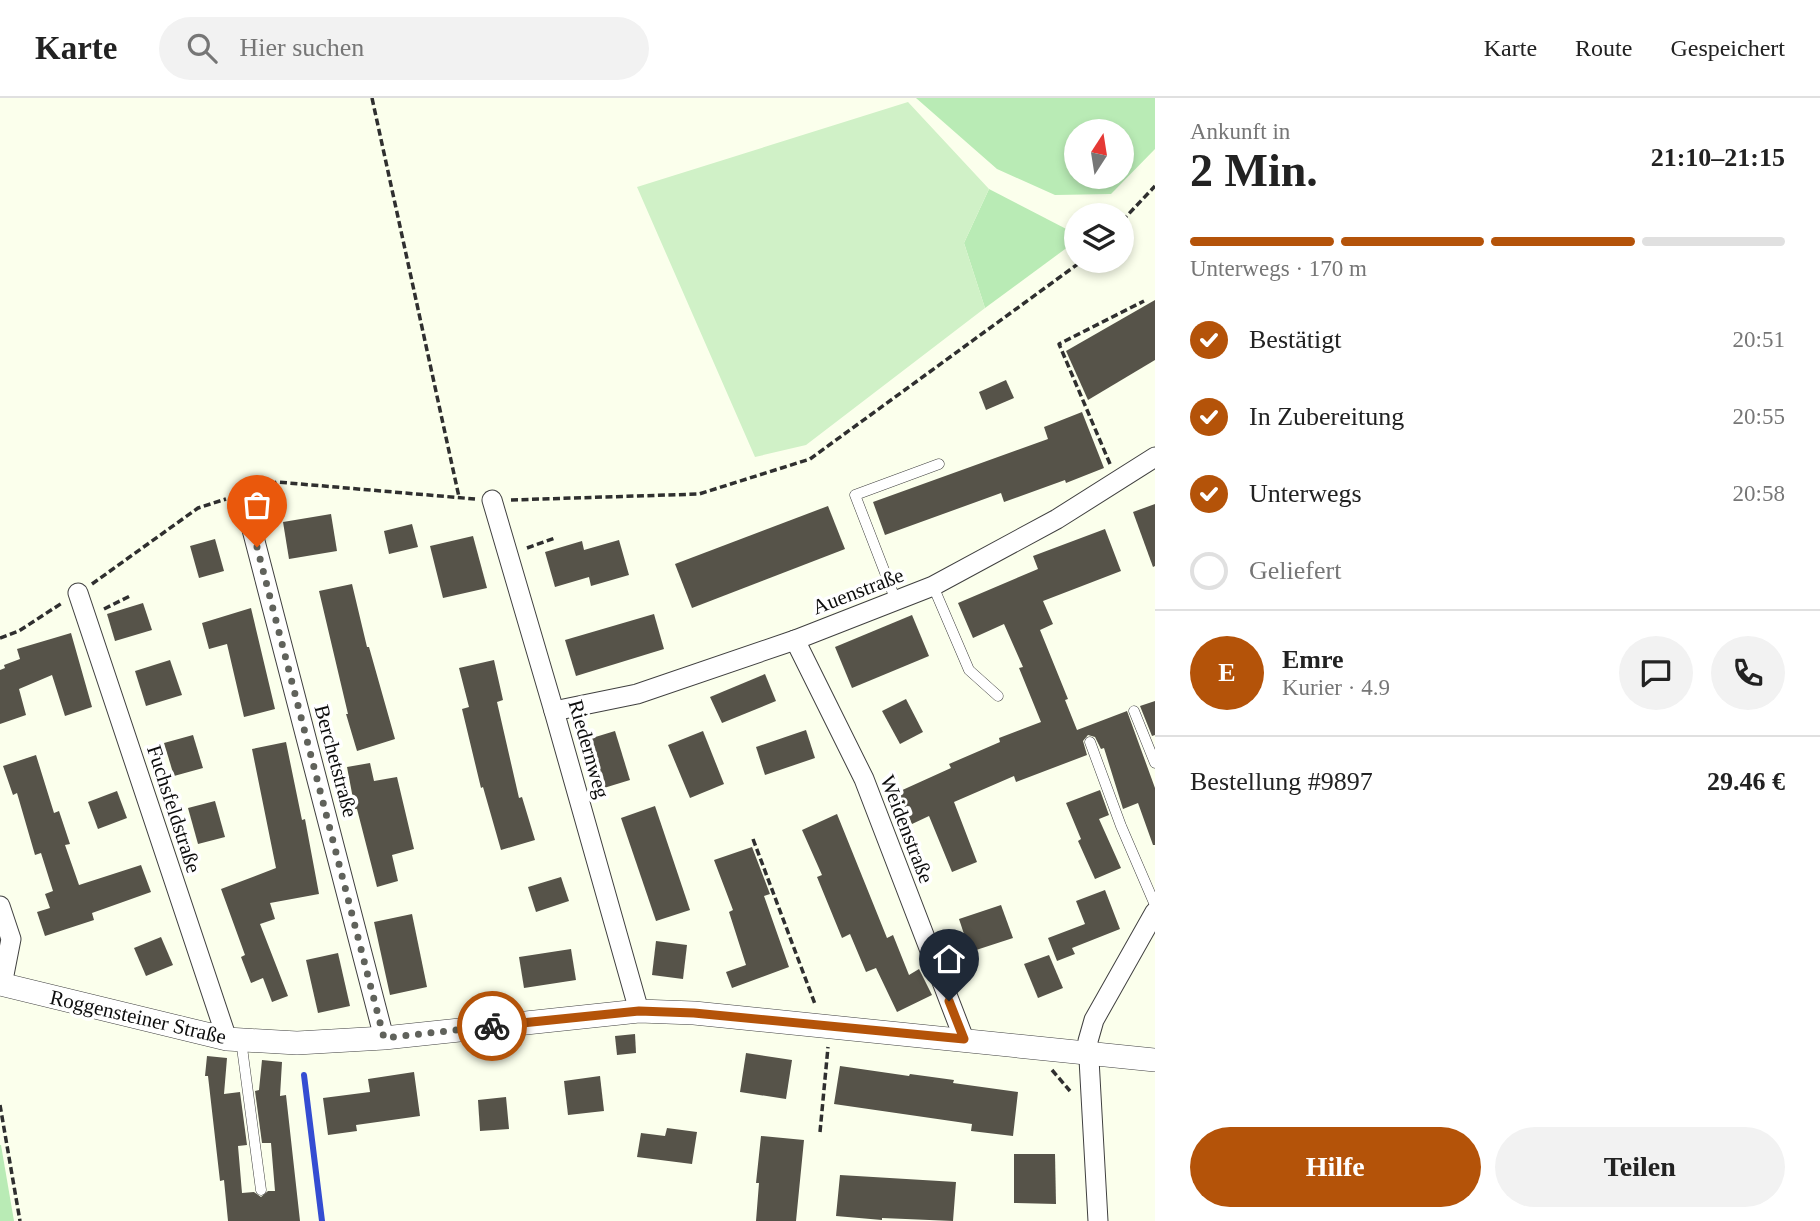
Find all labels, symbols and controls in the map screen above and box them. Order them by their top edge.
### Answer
search box [159,17,649,80]
icon: search [183,29,221,67]
text: Karte [35,30,117,66]
text: Hier suchen [239,33,364,62]
text: Karte [1484,35,1537,61]
text: Route [1575,35,1632,61]
text: Gespeichert [1670,35,1785,61]
north arrow [1064,119,1134,189]
map controls [1064,119,1134,273]
text: Ankunft in [1190,119,1290,144]
text: 21:10–21:15 [1651,143,1785,172]
text: 2 Min. [1190,145,1318,196]
button: layers [1064,203,1134,273]
text: Unterwegs · 170 m [1190,256,1367,281]
icon: check [1190,321,1228,359]
text: Bestätigt [1249,325,1341,354]
text: 20:51 [1733,327,1785,352]
icon: check [1190,398,1228,436]
text: In Zubereitung [1249,402,1404,431]
text: 20:55 [1733,404,1785,429]
pin [227,475,287,547]
icon: check [1190,475,1228,513]
text: Unterwegs [1249,479,1362,508]
text: 20:58 [1733,481,1785,506]
icon: bag [238,486,276,524]
text: Geliefert [1249,556,1341,585]
street label: Auenstraße [809,563,907,619]
button: chat [1619,636,1693,710]
button: phone [1711,636,1785,710]
text: Emre [1282,645,1344,674]
text: E [1218,658,1236,687]
text: Kurier · 4.9 [1282,675,1390,700]
street label: Riedernweg [563,697,615,802]
street label: Berchetstraße [309,702,363,820]
street label: Fuchsfeldstraße [142,742,206,876]
text: Bestellung #9897 [1190,767,1373,796]
text: 29.46 € [1707,767,1785,796]
street label: Weidenstraße [875,772,939,886]
pin [919,929,979,1001]
icon: home [930,940,968,978]
street label: Roggensteiner Straße [48,985,228,1049]
courier [457,991,527,1061]
icon: bike [473,1007,511,1045]
button: Hilfe [1190,1127,1481,1207]
button: Teilen [1495,1127,1785,1207]

